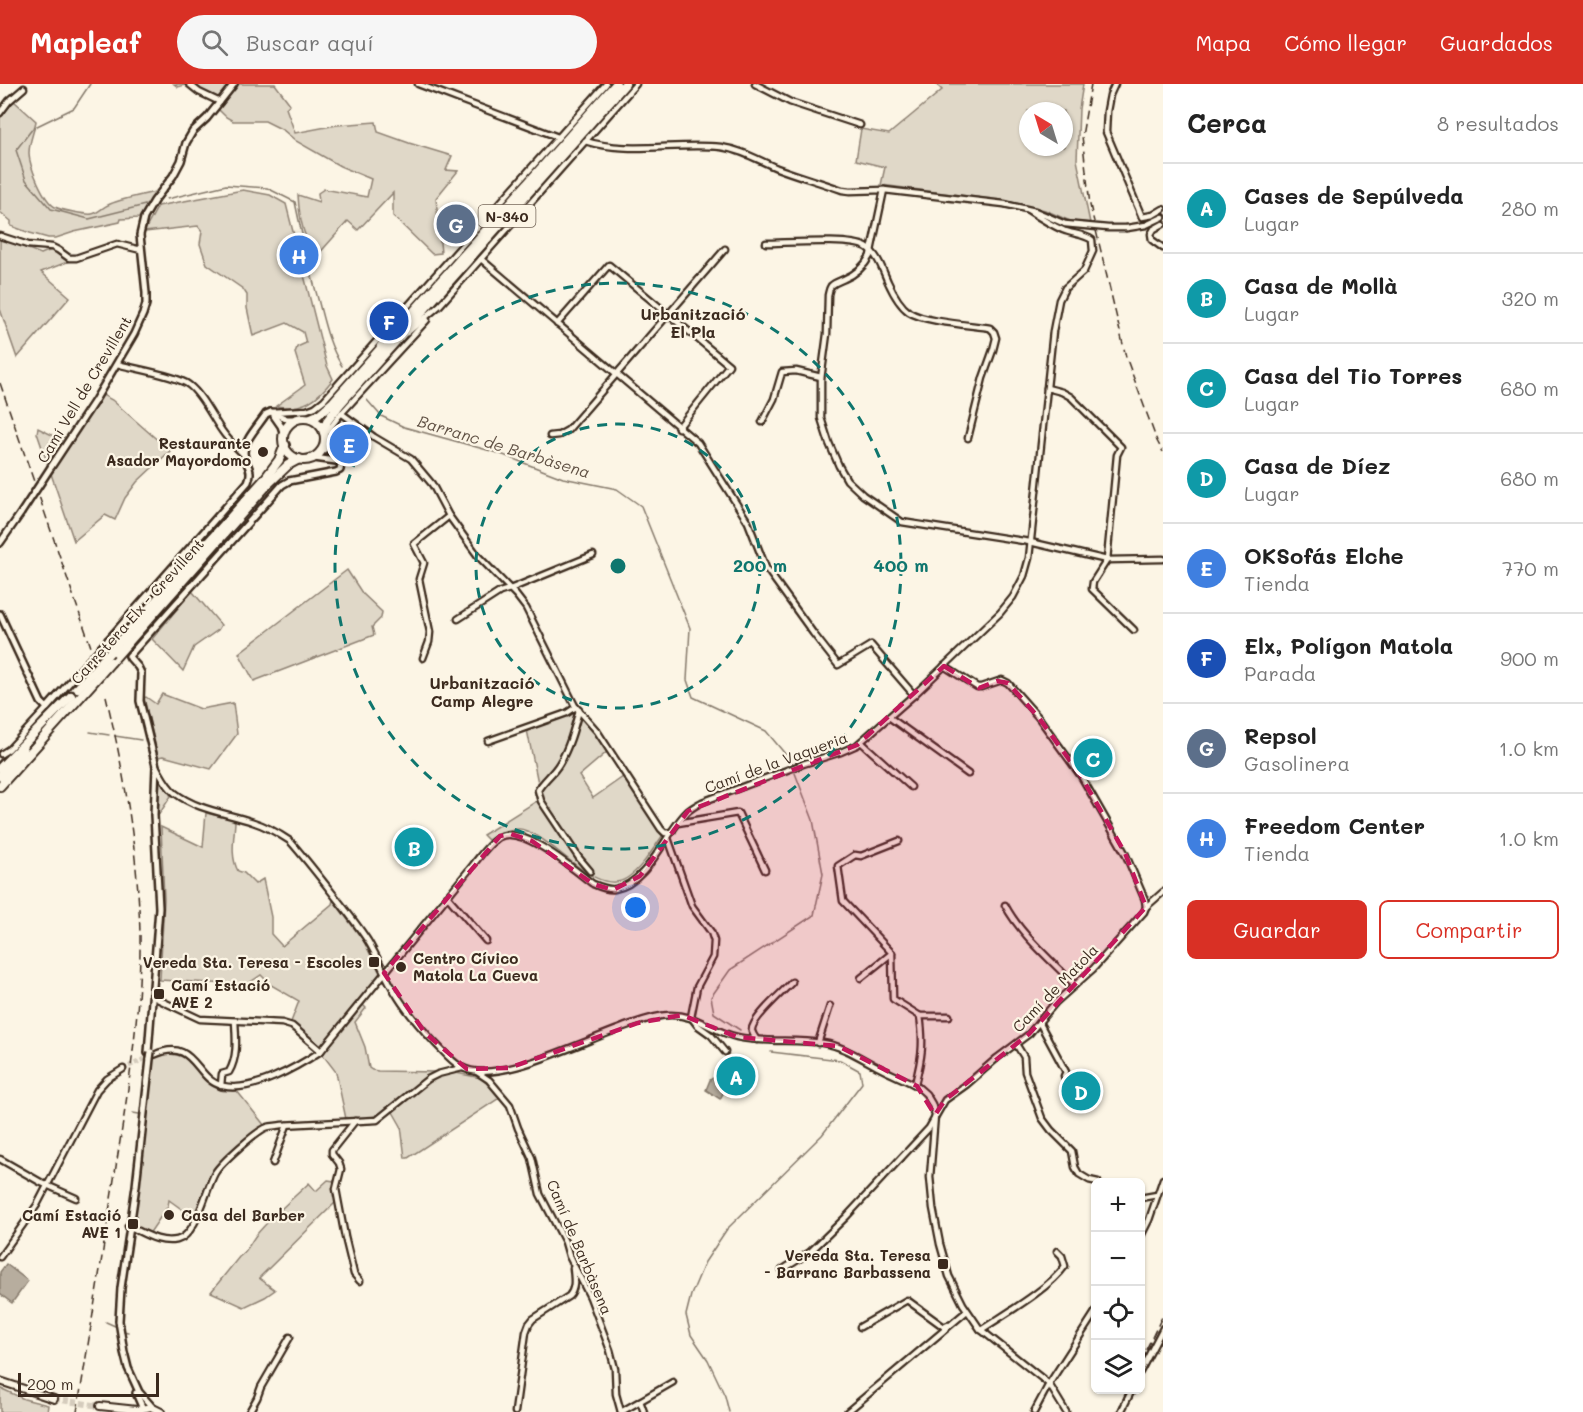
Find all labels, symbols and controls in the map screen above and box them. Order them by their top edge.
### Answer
search box [177,15,597,69]
text: Mapleaf [30,24,141,60]
icon: search [198,26,231,59]
text: Buscar aquí [246,28,374,57]
text: Mapa [1195,29,1251,56]
text: Cómo llegar [1284,29,1407,56]
text: Guardados [1440,29,1553,56]
north arrow [1019,102,1073,156]
text: Cerca [1187,106,1267,140]
text: 8 resultados [1437,110,1559,136]
text: Cases de Sepúlveda [1244,181,1464,210]
text: A [1200,195,1213,221]
text: 280 m [1501,195,1559,221]
pin: G [436,202,476,246]
road number: N-340 [478,205,536,227]
text: Lugar [1244,210,1300,236]
pin: H [280,232,318,278]
text: Casa de Mollà [1244,271,1398,300]
text: B [1200,285,1213,311]
text: 320 m [1501,285,1559,311]
pin: F [370,298,408,344]
text: Lugar [1244,300,1300,326]
district label: Urbanització El Pla [641,303,746,342]
street label: Camí Vell de Crevillent [32,312,136,466]
text: Casa del Tio Torres [1244,361,1462,390]
text: C [1199,375,1214,401]
text: 680 m [1500,375,1559,401]
text: Lugar [1244,390,1300,416]
water label: Barranc de Barbàsena [415,410,593,482]
pin: E [330,422,368,466]
place label: Restaurante Asador Mayordomo [106,433,251,470]
marker: Restaurante Asador Mayordomo [256,445,270,459]
text: Casa de Díez [1244,451,1390,480]
text: D [1199,465,1214,491]
text: 680 m [1500,465,1559,491]
text: Lugar [1244,480,1300,506]
street label: Carretera Elx - Crevillent [66,534,208,688]
text: OKSofás Elche [1244,541,1404,570]
text: 200 m [733,553,787,577]
text: 400 m [873,553,929,577]
text: E [1200,555,1213,581]
text: 770 m [1502,555,1559,581]
centre of rings [608,556,628,576]
text: Tienda [1244,570,1310,596]
text: Elx, Polígon Matola [1244,631,1453,660]
text: F [1200,645,1213,671]
text: 900 m [1500,645,1559,671]
text: Parada [1244,660,1316,686]
district label: Urbanització Camp Alegre [430,672,535,711]
text: Repsol [1244,721,1317,750]
street label: Camí de la Vaqueria [702,727,850,797]
text: G [1199,735,1214,761]
text: 1.0 km [1499,735,1559,761]
pin: C [1074,736,1112,780]
text: Gasolinera [1244,750,1350,776]
text: Freedom Center [1244,811,1425,840]
pin: B [394,824,434,870]
text: H [1198,825,1215,851]
text: 1.0 km [1499,825,1559,851]
text: Tienda [1244,840,1310,866]
your location [621,893,650,922]
button: Guardar [1187,900,1367,959]
button: Compartir [1379,900,1559,959]
street label: Camí de Matola [1008,940,1102,1036]
place label: Centro Cívico Matola La Cueva [413,948,538,985]
place label: Vereda Sta. Teresa - Escoles [143,952,362,972]
marker: Vereda Sta. Teresa - Escoles [367,955,381,969]
marker: Centro Cívico Matola La Cueva [394,960,408,974]
place label: Camí Estació AVE 2 [171,975,270,1012]
marker: Camí Estació AVE 2 [152,987,166,1001]
pin: A [716,1054,756,1098]
pin: D [1062,1068,1100,1114]
street label: Camí de Barbàsena [543,1177,617,1317]
map controls [1091,1178,1145,1394]
button: + [1091,1178,1145,1232]
place label: Camí Estació AVE 1 [22,1205,121,1242]
place label: Casa del Barber [181,1205,305,1225]
marker: Casa del Barber [162,1208,176,1222]
marker: Camí Estació AVE 1 [126,1217,140,1231]
button: − [1091,1232,1145,1286]
place label: Vereda Sta. Teresa - Barranc Barbassena [764,1245,931,1282]
marker: Vereda Sta. Teresa - Barranc Barbassena [936,1257,950,1271]
button: locate [1091,1286,1145,1340]
button: layers [1091,1340,1145,1394]
scale bar [18,1370,159,1398]
text: 200 m [27,1373,74,1394]

